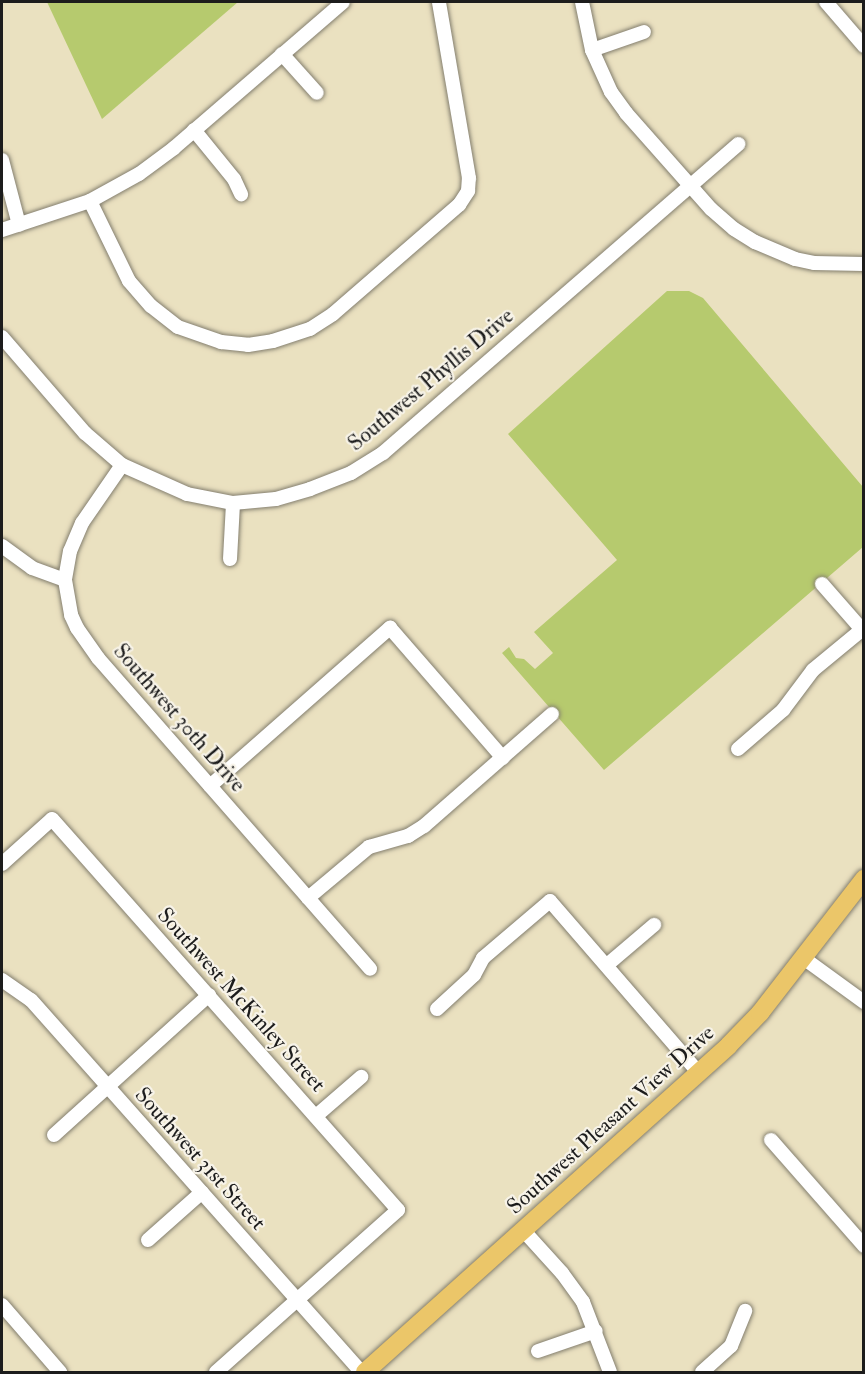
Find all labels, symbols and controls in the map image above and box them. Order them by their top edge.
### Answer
street label: Southwest Phyllis Drive [343,303,519,457]
street label: Southwest 30th Drive [107,638,251,798]
street label: Southwest McKinley Street [151,902,331,1098]
street label: Southwest Pleasant View Drive [502,1020,720,1220]
street label: Southwest 31st Street [129,1082,271,1236]

